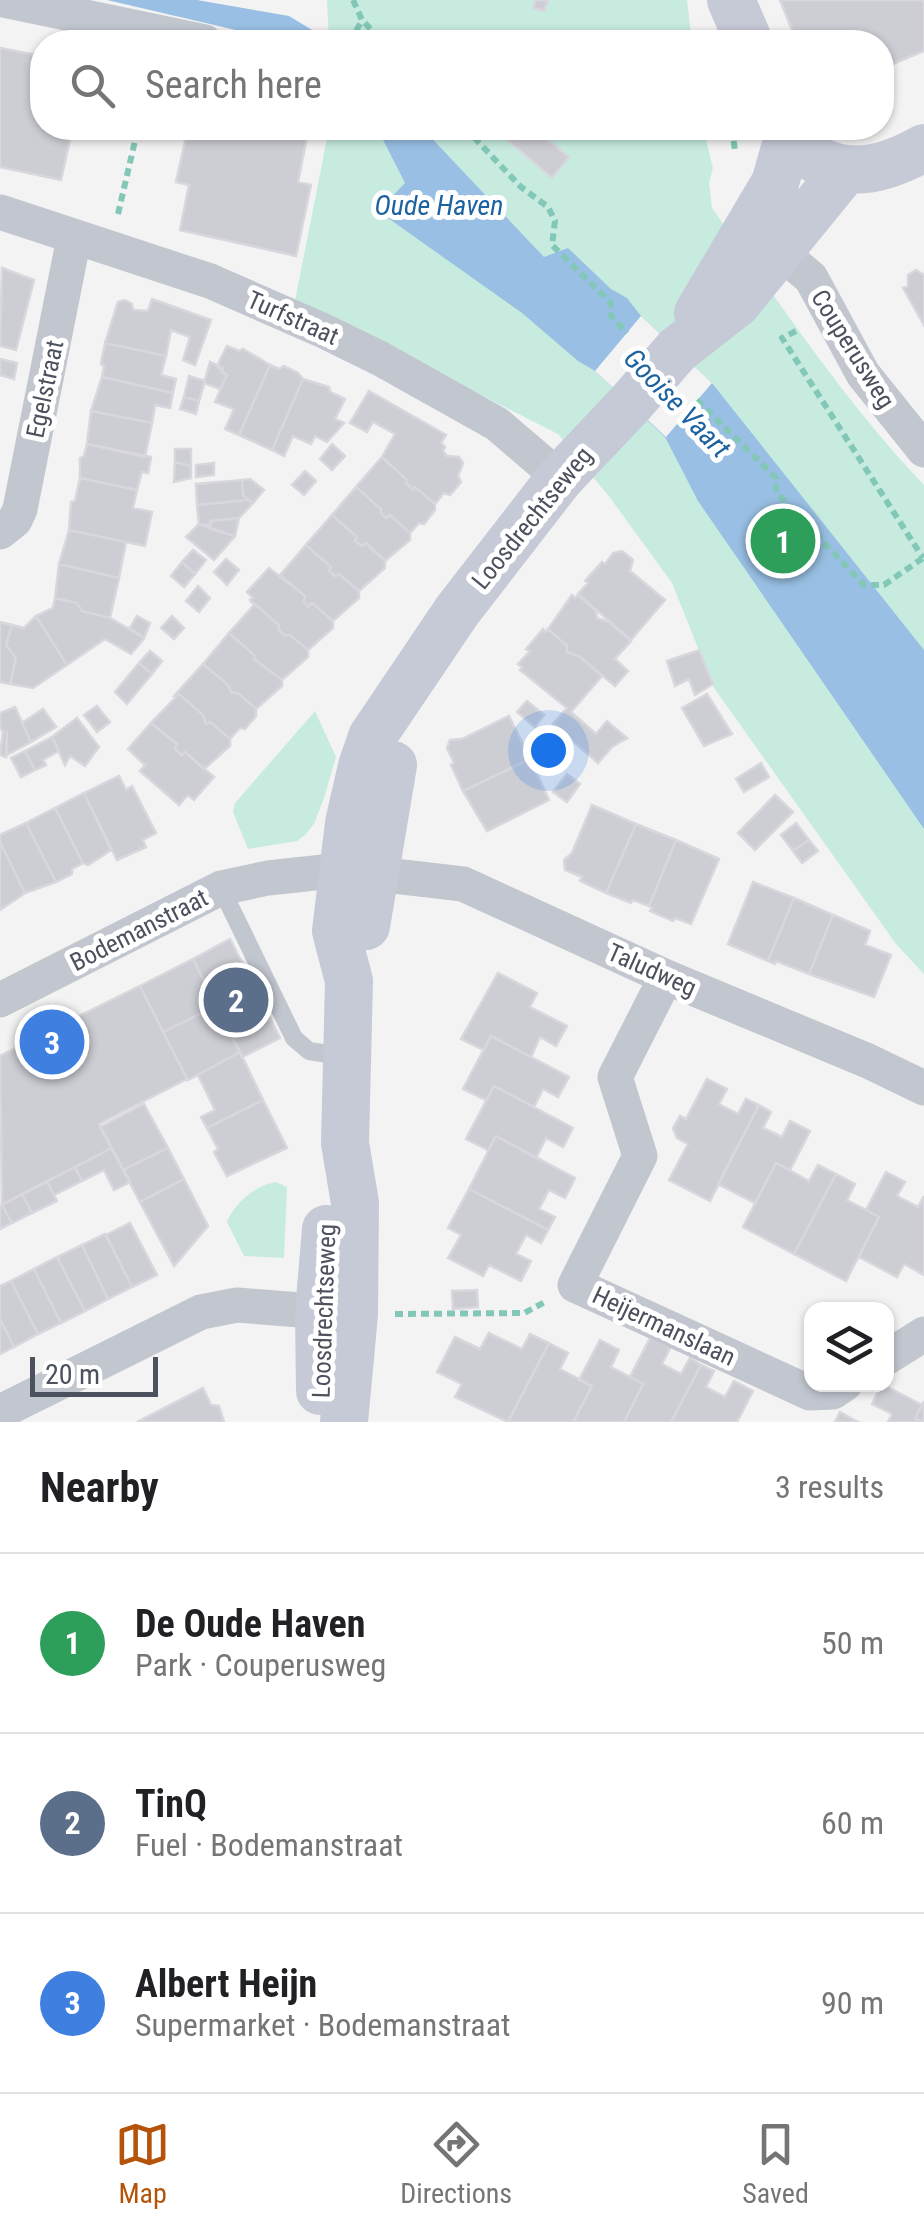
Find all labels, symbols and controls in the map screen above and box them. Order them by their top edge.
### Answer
search box [30,30,894,140]
icon: search [65,58,120,113]
text: Search here [145,63,322,107]
water label: Oude Haven [374,189,504,222]
street label: Couperusweg [805,284,901,414]
street label: Turfstraat [243,285,343,351]
street label: Egelstraat [20,337,70,441]
water label: Gooise Vaart [617,342,738,465]
street label: Loosdrechtseweg [466,441,598,595]
pin: 1 [750,504,816,578]
your location [523,725,574,776]
street label: Bodemanstraat [65,883,213,977]
street label: Taludweg [603,938,701,1002]
pin: 2 [204,962,268,1038]
pin: 3 [20,1004,84,1080]
street label: Loosdrechtseweg [306,1223,342,1399]
street label: Heijermanslaan [588,1280,740,1372]
map controls [804,1302,894,1392]
button: layers [804,1302,894,1392]
scale bar [30,1352,158,1396]
text: 20 m [45,1358,100,1391]
text: Nearby [40,1463,159,1512]
text: 3 results [775,1468,884,1506]
text: De Oude Haven [135,1602,365,1646]
text: 1 [64,1624,81,1662]
text: 50 m [821,1624,884,1662]
text: Park · Couperusweg [135,1646,386,1684]
text: TinQ [135,1782,207,1826]
text: 2 [64,1804,81,1842]
text: 60 m [821,1804,884,1842]
text: Fuel · Bodemanstraat [135,1826,403,1864]
text: Albert Heijn [135,1962,317,2006]
text: 3 [64,1984,81,2022]
text: 90 m [821,1984,884,2022]
text: Supermarket · Bodemanstraat [135,2006,510,2044]
tab: Map [115,2117,170,2210]
tab: Directions [400,2117,512,2210]
tab: Saved [742,2117,809,2210]

